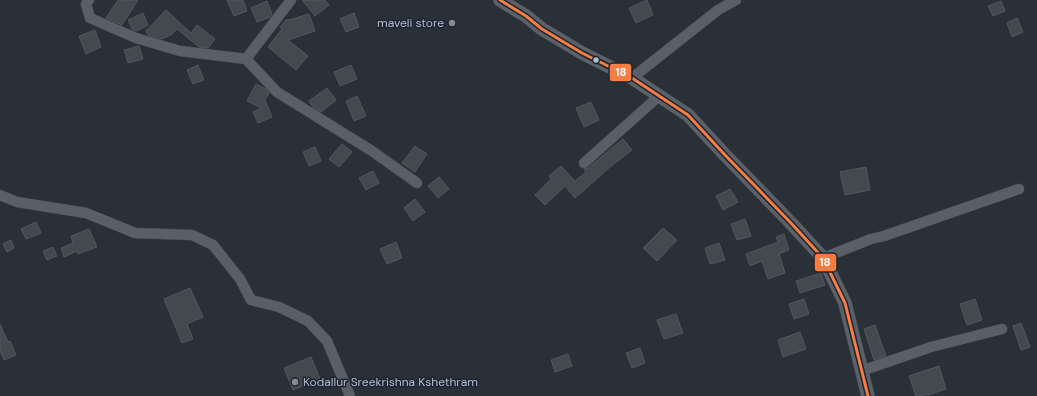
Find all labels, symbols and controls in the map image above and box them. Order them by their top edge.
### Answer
place label: maveli store [377,15,444,31]
marker: maveli store [447,18,457,28]
unlabelled marker [591,55,601,65]
line badge: 18 [609,63,632,82]
text: 18 [616,65,627,79]
line badge: 18 [814,253,837,272]
text: 18 [820,255,831,269]
place label: Kodallur Sreekrishna Kshethram [303,374,478,390]
marker: Kodallur Sreekrishna Kshethram [290,377,300,387]

